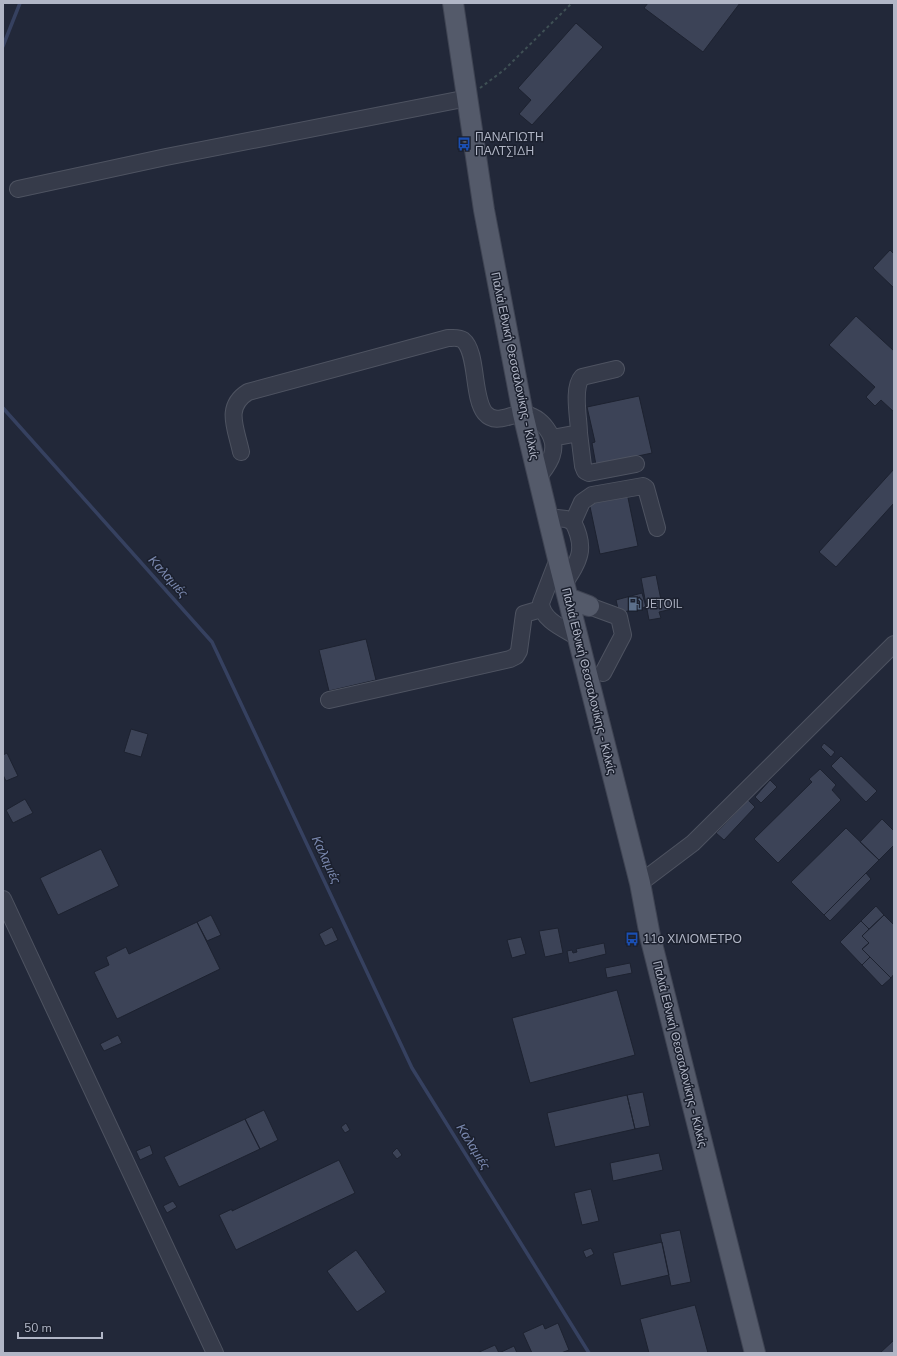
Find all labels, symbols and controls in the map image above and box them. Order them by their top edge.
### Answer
place label: ΠΑΝΑΓΙΩΤΗ ΠΑΛΤΣΙΔΗ [475,129,544,159]
bus stop icon: ΠΑΝΑΓΙΩΤΗ ΠΑΛΤΣΙΔΗ [456,136,472,152]
street label: Παλιά Εθνική Θεσσαλονίκης - Κιλκίς [487,271,543,462]
water label: Καλαμιές [144,552,192,603]
street label: Παλιά Εθνική Θεσσαλονίκης - Κιλκίς [558,586,620,776]
fuel station icon: JETOIL [627,596,643,612]
place label: JETOIL [645,596,683,612]
water label: Καλαμιές [307,833,345,888]
bus stop icon: 11ο ΧΙΛΙΟΜΕΤΡΟ [624,931,640,947]
place label: 11ο ΧΙΛΙΟΜΕΤΡΟ [643,931,742,947]
street label: Παλιά Εθνική Θεσσαλονίκης - Κιλκίς [649,959,711,1149]
water label: Καλαμιές [452,1120,495,1174]
scale bar [18,1314,102,1340]
text: 50 m [24,1320,52,1336]

